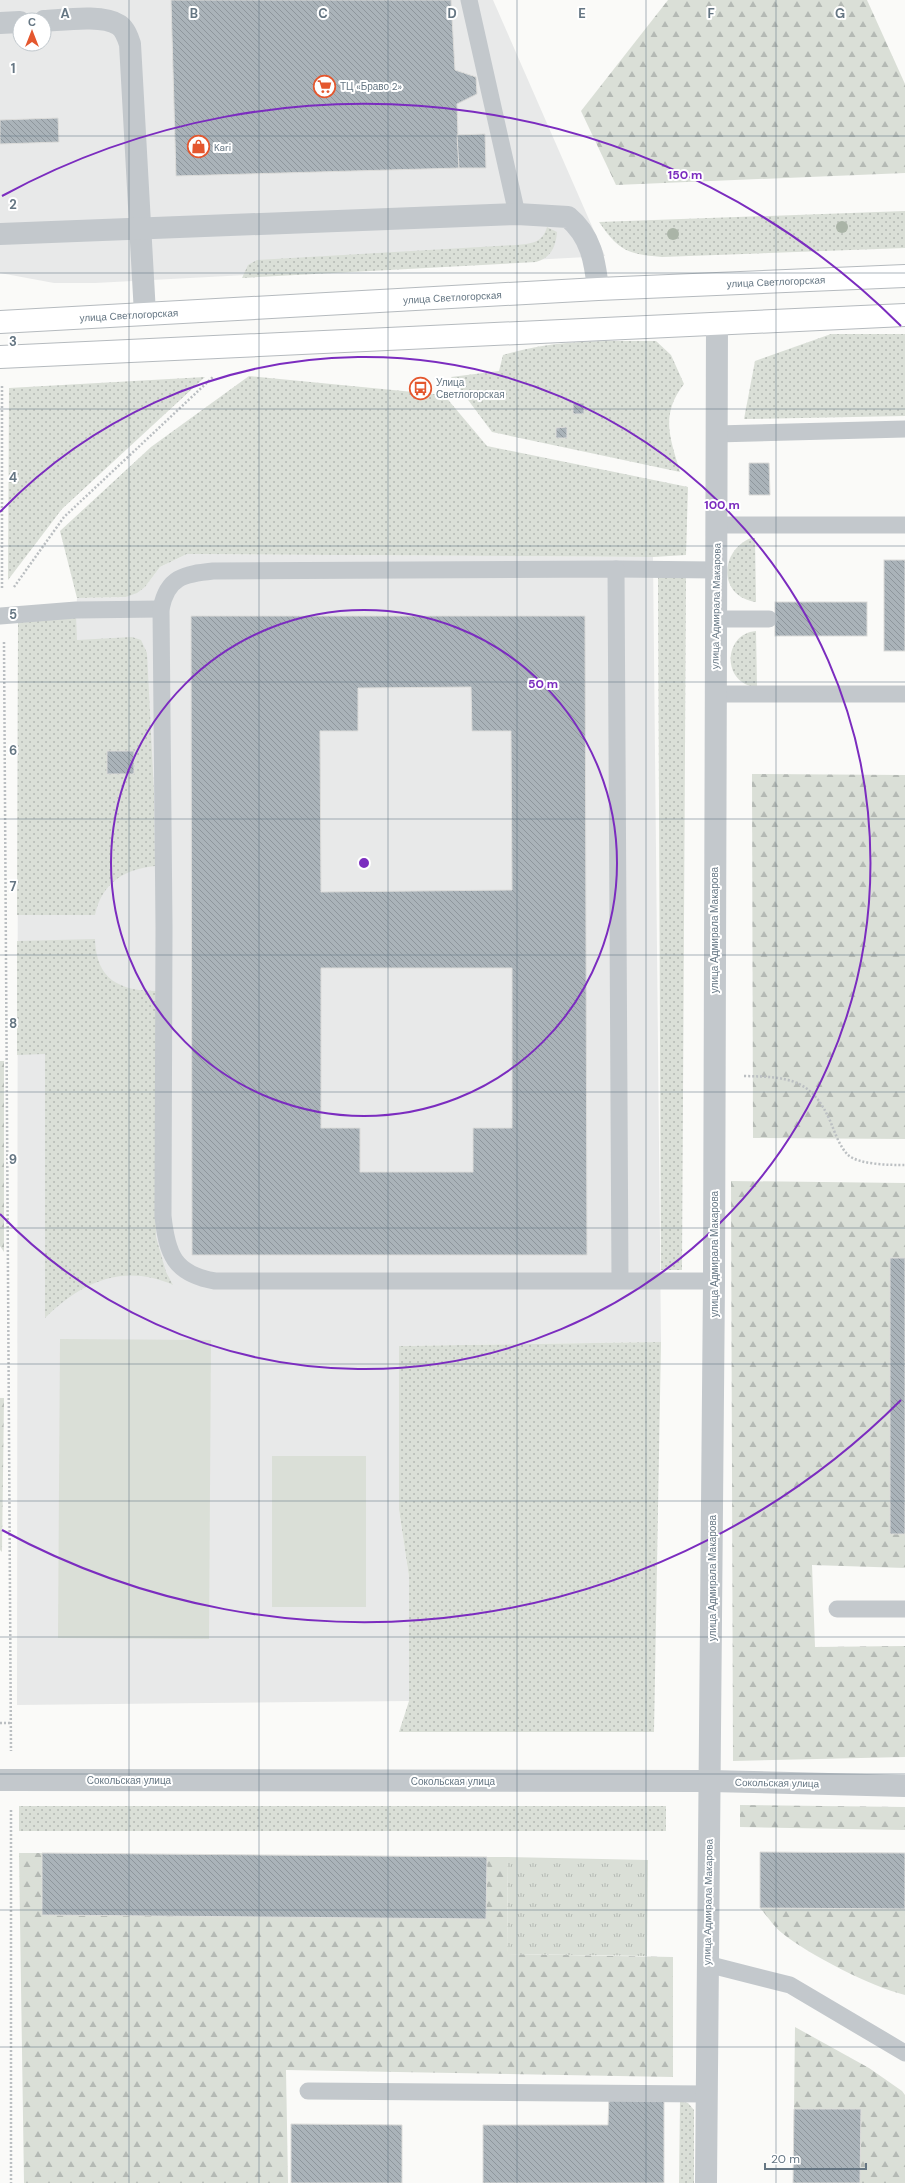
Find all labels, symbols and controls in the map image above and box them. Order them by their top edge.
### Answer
text: A [60,5,70,22]
text: B [190,5,198,22]
text: C [318,5,328,22]
text: D [447,5,457,22]
text: E [578,5,586,22]
text: F [707,5,715,22]
text: G [835,5,845,22]
north arrow [12,12,52,52]
text: С [28,15,36,29]
text: 1 [11,60,15,77]
supermarket icon: ТЦ «Браво 2» [312,73,338,99]
place label: ТЦ «Браво 2» [340,80,403,93]
shop icon: Kari [186,134,212,160]
place label: Kari [214,141,231,154]
text: 150 m [668,167,702,183]
text: 2 [9,196,17,213]
street label: улица Светлогорская [726,273,826,290]
street label: улица Светлогорская [403,288,502,306]
street label: улица Светлогорская [79,306,179,324]
text: 3 [9,333,17,350]
bus stop icon: Улица Светлогорская [408,375,434,401]
place label: Улица Светлогорская [436,376,505,401]
text: 4 [9,469,17,486]
text: 100 m [704,497,740,513]
street label: улица Адмирала Макарова [708,542,724,669]
text: 5 [9,606,17,623]
text: 50 m [528,676,558,692]
text: 6 [9,742,17,759]
centre of rings [357,856,371,870]
street label: улица Адмирала Макарова [708,866,721,993]
text: 7 [10,878,17,895]
text: 8 [9,1015,17,1032]
text: 9 [9,1151,17,1168]
street label: улица Адмирала Макарова [708,1190,721,1317]
street label: улица Адмирала Макарова [706,1514,719,1641]
street label: Сокольская улица [87,1774,172,1787]
street label: Сокольская улица [411,1775,496,1788]
street label: Сокольская улица [735,1776,820,1790]
street label: улица Адмирала Макарова [700,1838,716,1965]
scale bar [765,2145,866,2171]
text: 20 m [771,2151,800,2167]

